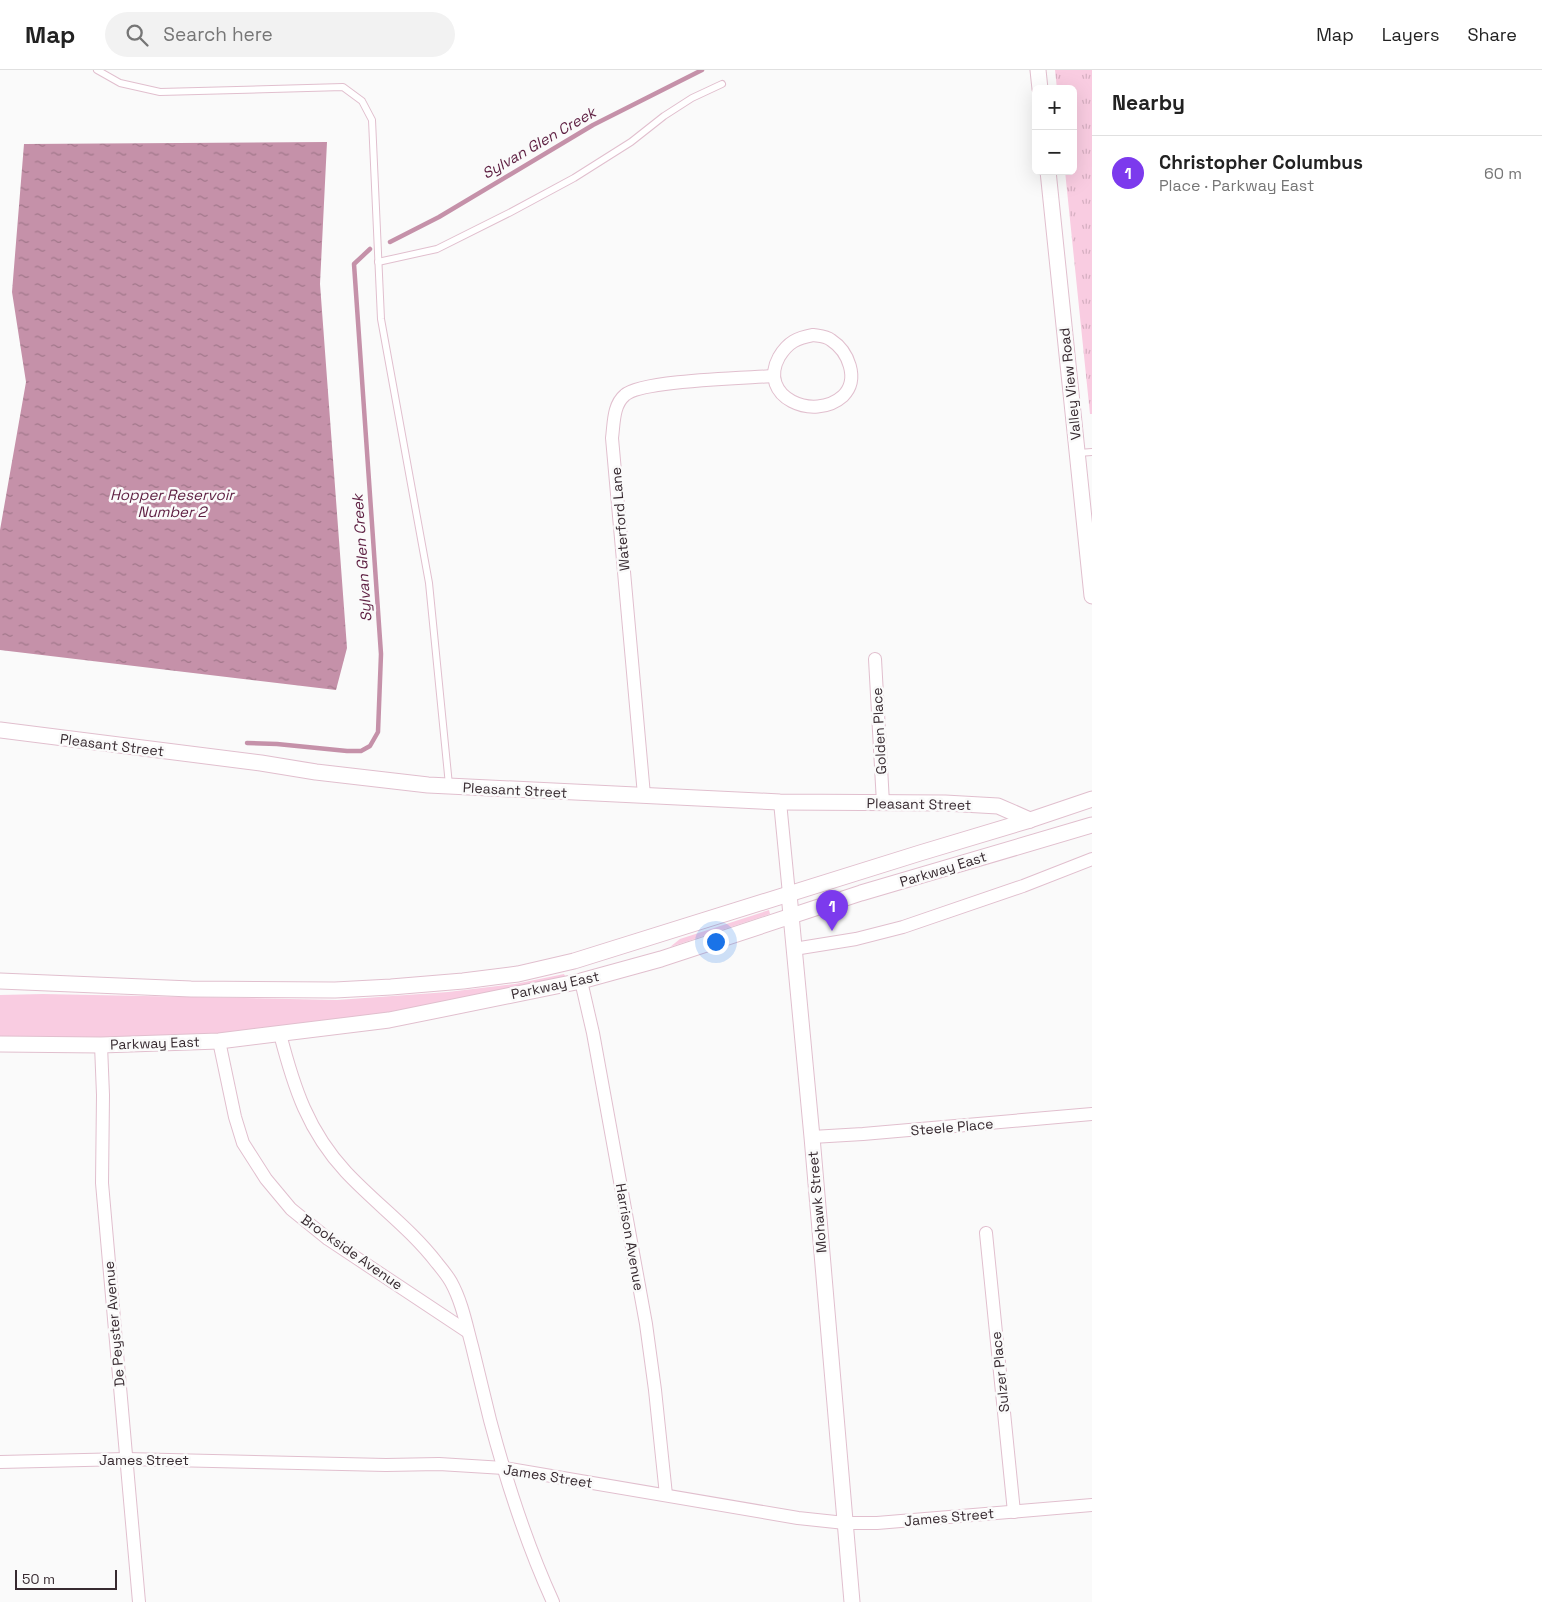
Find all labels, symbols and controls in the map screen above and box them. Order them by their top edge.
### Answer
search box [105,12,455,57]
text: Map [25,19,75,50]
icon: search [123,21,151,49]
text: Search here [163,22,273,47]
text: Map [1316,23,1354,46]
text: Layers [1382,23,1439,46]
text: Share [1467,23,1517,46]
map controls [1032,85,1077,175]
button: + [1032,85,1077,130]
text: Nearby [1112,89,1185,116]
water label: Sylvan Glen Creek [479,101,601,183]
button: − [1032,130,1077,175]
text: Christopher Columbus [1159,150,1363,175]
text: 1 [1124,163,1132,184]
text: 60 m [1484,163,1522,184]
text: Place · Parkway East [1159,175,1314,196]
street label: Valley View Road [1055,327,1085,441]
street label: Waterford Lane [606,466,634,572]
water label: Hopper Reservoir Number 2 [110,485,235,521]
water label: Sylvan Glen Creek [347,492,375,623]
street label: Golden Place [868,687,890,775]
street label: Pleasant Street [59,730,165,760]
street label: Pleasant Street [462,778,568,802]
street label: Pleasant Street [866,794,972,814]
street label: Parkway East [897,847,989,891]
pin: 1 [816,890,848,931]
your location [703,929,729,955]
street label: Parkway East [509,967,601,1003]
street label: Parkway East [110,1032,200,1054]
street label: Steele Place [910,1114,994,1140]
street label: Mohawk Street [804,1150,830,1254]
street label: Harrison Avenue [612,1182,648,1292]
street label: Brookside Avenue [298,1210,406,1294]
street label: De Peyster Avenue [100,1260,128,1388]
street label: Sulzer Place [987,1331,1013,1413]
street label: James Street [99,1451,189,1469]
street label: James Street [502,1460,594,1492]
street label: James Street [903,1504,995,1530]
scale bar [15,1567,118,1590]
text: 50 m [22,1570,55,1588]

